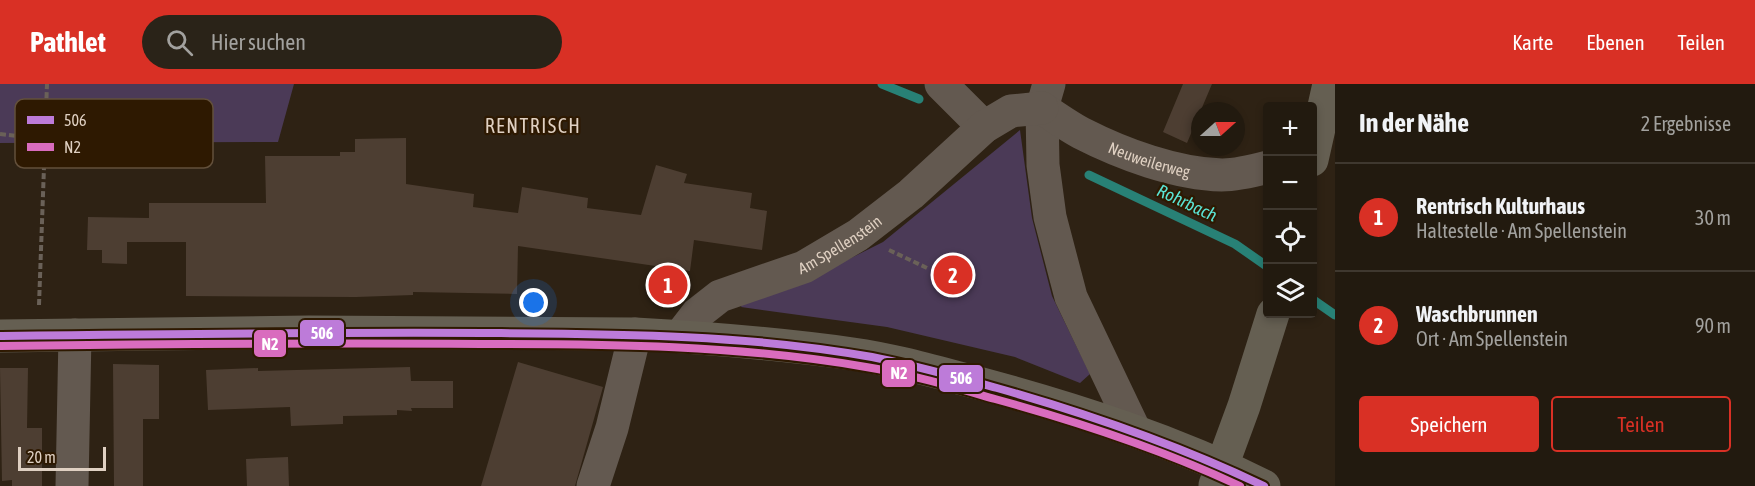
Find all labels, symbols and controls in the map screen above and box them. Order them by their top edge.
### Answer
search box [142,15,562,69]
text: Pathlet [30,26,106,58]
icon: search [163,26,196,59]
text: Hier suchen [211,29,306,55]
text: Karte [1512,30,1553,54]
text: Ebenen [1586,30,1645,54]
text: Teilen [1678,30,1725,54]
legend [15,99,213,168]
north arrow [1191,102,1245,156]
map controls [1263,102,1317,318]
button: + [1263,102,1317,156]
text: In der Nähe [1359,108,1469,138]
text: 506 [64,111,87,129]
text: 2 Ergebnisse [1641,112,1731,135]
district label: RENTRISCH [485,114,581,137]
text: N2 [64,138,81,156]
street label: Neuweilerweg [1106,138,1192,181]
button: − [1263,156,1317,210]
water label: Rohrbach [1154,180,1221,226]
text: Rentrisch Kulturhaus [1416,193,1585,219]
text: 1 [1374,206,1383,229]
text: 30 m [1695,206,1731,229]
button: locate [1263,210,1317,264]
street label: Am Spellenstein [796,211,885,277]
text: Haltestelle · Am Spellenstein [1416,219,1627,242]
pin: 2 [934,252,972,297]
pin: 1 [648,262,688,308]
button: layers [1263,264,1317,318]
your location [519,288,548,317]
text: Waschbrunnen [1416,301,1538,327]
text: 2 [1374,314,1383,337]
text: 90 m [1695,314,1731,337]
line badge: 506 [299,319,345,347]
text: 506 [311,324,334,342]
text: Ort · Am Spellenstein [1416,327,1568,350]
line badge: N2 [253,329,287,358]
text: N2 [262,335,278,353]
line badge: N2 [881,359,916,388]
text: N2 [891,364,907,382]
line badge: 506 [938,364,984,393]
text: 506 [950,369,973,387]
button: Speichern [1359,396,1539,452]
button: Teilen [1551,396,1731,452]
scale bar [18,444,106,472]
text: 20 m [27,448,56,466]

